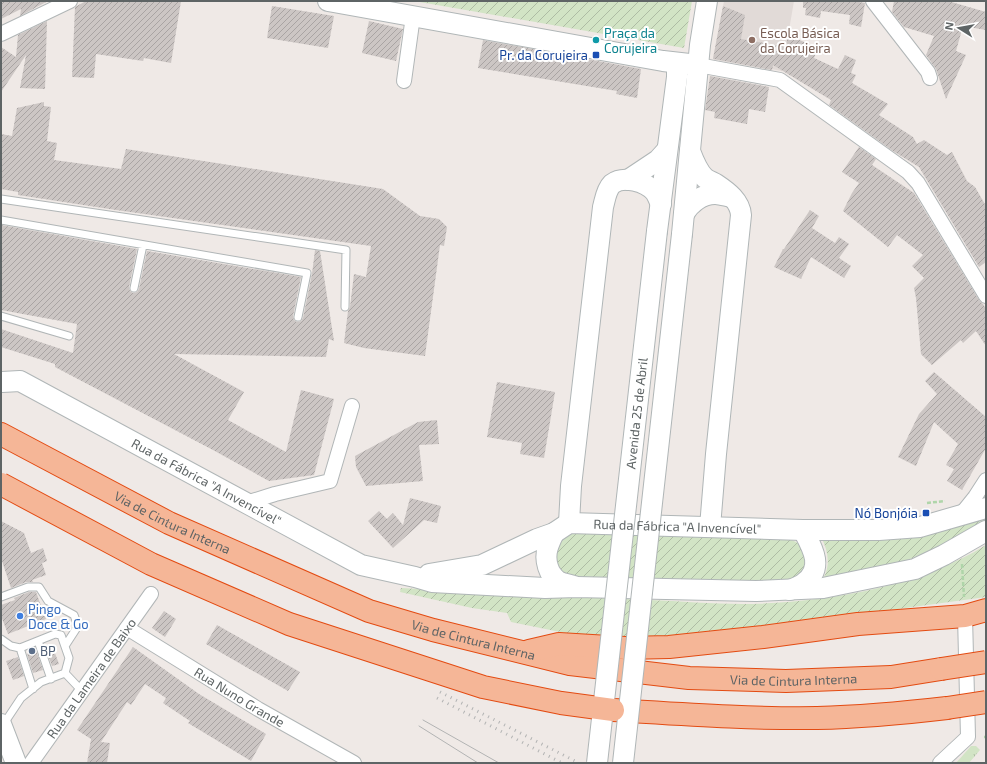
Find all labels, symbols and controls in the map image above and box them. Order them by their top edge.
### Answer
north arrow [939,8,979,48]
text: N [942,21,956,31]
place label: Praça da Corujeira [604,25,657,56]
place label: Escola Básica da Corujeira [760,25,840,56]
marker: Praça da Corujeira [591,35,601,45]
marker: Escola Básica da Corujeira [747,35,757,45]
place label: Pr. da Corujeira [499,47,588,63]
marker: Pr. da Corujeira [591,50,601,60]
street label: Avenida 25 de Abril [622,357,651,470]
street label: Rua da Fábrica "A Invencível" [129,435,284,529]
street label: Via de Cintura Interna [112,487,233,557]
place label: Nó Bonjóia [855,505,918,521]
marker: Nó Bonjóia [921,508,931,518]
street label: Rua da Fábrica "A Invencível" [593,516,761,537]
place label: Pingo Doce & Go [28,601,89,632]
marker: Pingo Doce & Go [15,611,25,621]
street label: Rua da Lameira de Baixo [43,615,139,741]
street label: Via de Cintura Interna [410,616,537,663]
place label: BP [40,643,56,659]
marker: BP [27,646,37,656]
street label: Rua Nuno Grande [191,664,287,730]
street label: Via de Cintura Interna [730,670,857,689]

